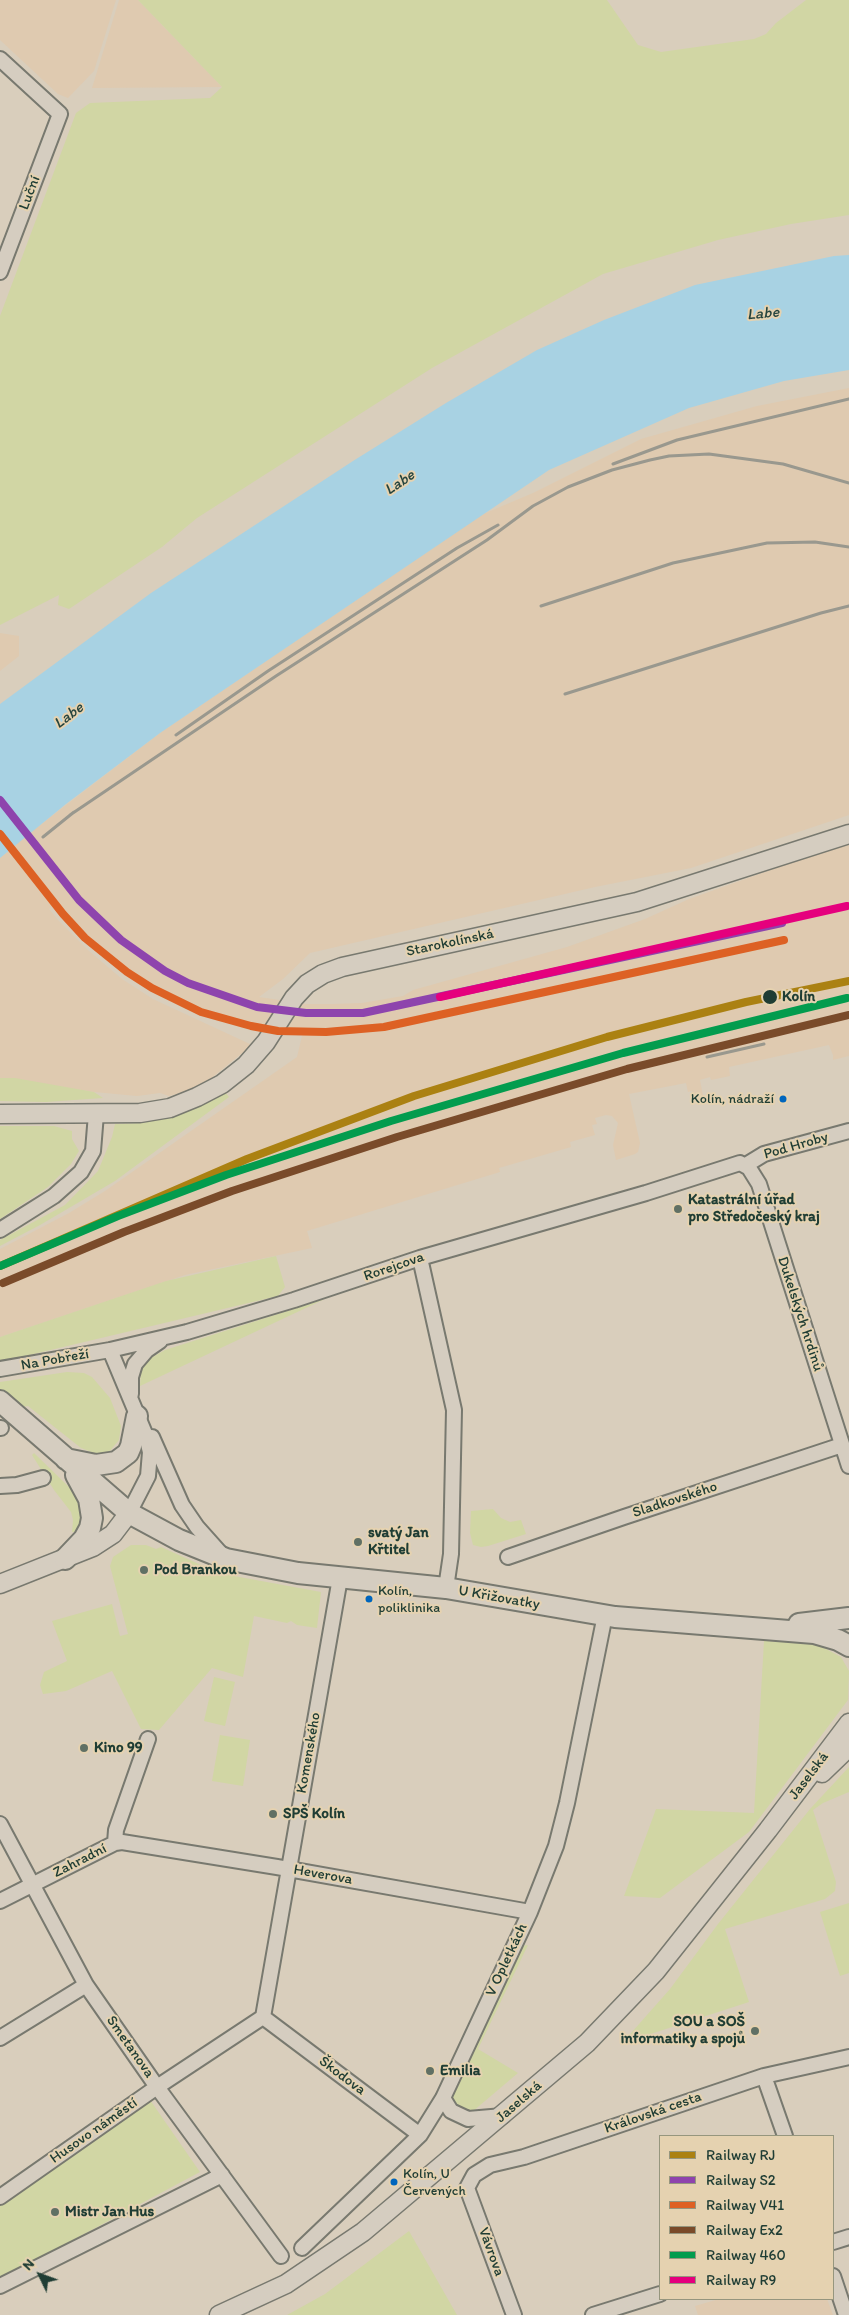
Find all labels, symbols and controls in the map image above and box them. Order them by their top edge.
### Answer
street label: Luční [15,173,45,213]
water label: Labe [746,303,780,325]
water label: Labe [381,466,419,500]
water label: Labe [50,699,88,733]
street label: Starokolínská [405,925,495,961]
marker: Kolín [761,988,779,1006]
place label: Kolín [782,988,815,1006]
place label: Kolín, nádraží [691,1091,774,1107]
marker: Kolín, nádraží [778,1094,788,1104]
street label: Pod Hroby [762,1128,830,1164]
place label: Katastrální úřad pro Středočeský kraj [688,1191,820,1226]
marker: Katastrální úřad pro Středočeský kraj [672,1203,684,1215]
street label: Rorejcova [361,1248,427,1286]
street label: Dukelských hrdinů [773,1254,827,1374]
street label: Na Pobřeží [20,1345,90,1375]
street label: Sladkovského [630,1478,720,1522]
place label: svatý Jan Křtitel [368,1524,429,1559]
marker: svatý Jan Křtitel [352,1536,364,1548]
place label: Pod Brankou [154,1561,237,1579]
marker: Pod Brankou [138,1564,150,1576]
street label: U Křižovatky [457,1582,541,1614]
place label: Kolín, poliklinika [378,1583,440,1615]
marker: Kolín, poliklinika [364,1594,374,1604]
street label: Komenského [293,1711,325,1795]
place label: Kino 99 [94,1739,143,1757]
marker: Kino 99 [78,1742,90,1754]
street label: Jaselská [785,1749,833,1803]
place label: SPŠ Kolín [283,1805,345,1823]
marker: SPŠ Kolín [267,1808,279,1820]
street label: Zahradní [50,1840,110,1882]
street label: Heverova [292,1861,354,1889]
street label: V Opletkách [482,1921,532,1999]
street label: Smetanova [102,2012,158,2082]
place label: SOU a SOŠ informatiky a spojů [621,2013,745,2048]
marker: SOU a SOŠ informatiky a spojů [749,2025,761,2037]
street label: Škodova [315,2053,369,2099]
place label: Emilia [440,2062,481,2080]
marker: Emilia [424,2065,436,2077]
street label: Jaselská [492,2077,546,2127]
street label: Královská cesta [602,2088,704,2138]
street label: Husovo náměstí [47,2094,141,2168]
legend [659,2135,834,2300]
text: Railway RJ [706,2146,775,2164]
place label: Kolín, U Červených [403,2166,466,2198]
text: Railway S2 [706,2171,776,2189]
marker: Kolín, U Červených [389,2177,399,2187]
text: Railway V41 [706,2196,784,2214]
place label: Mistr Jan Hus [65,2203,154,2221]
marker: Mistr Jan Hus [49,2206,61,2218]
text: Railway Ex2 [706,2221,783,2239]
street label: Vávrova [474,2225,508,2279]
text: Railway 460 [706,2246,786,2264]
north arrow [15,2250,65,2300]
text: N [19,2255,38,2274]
text: Railway R9 [706,2271,776,2289]

